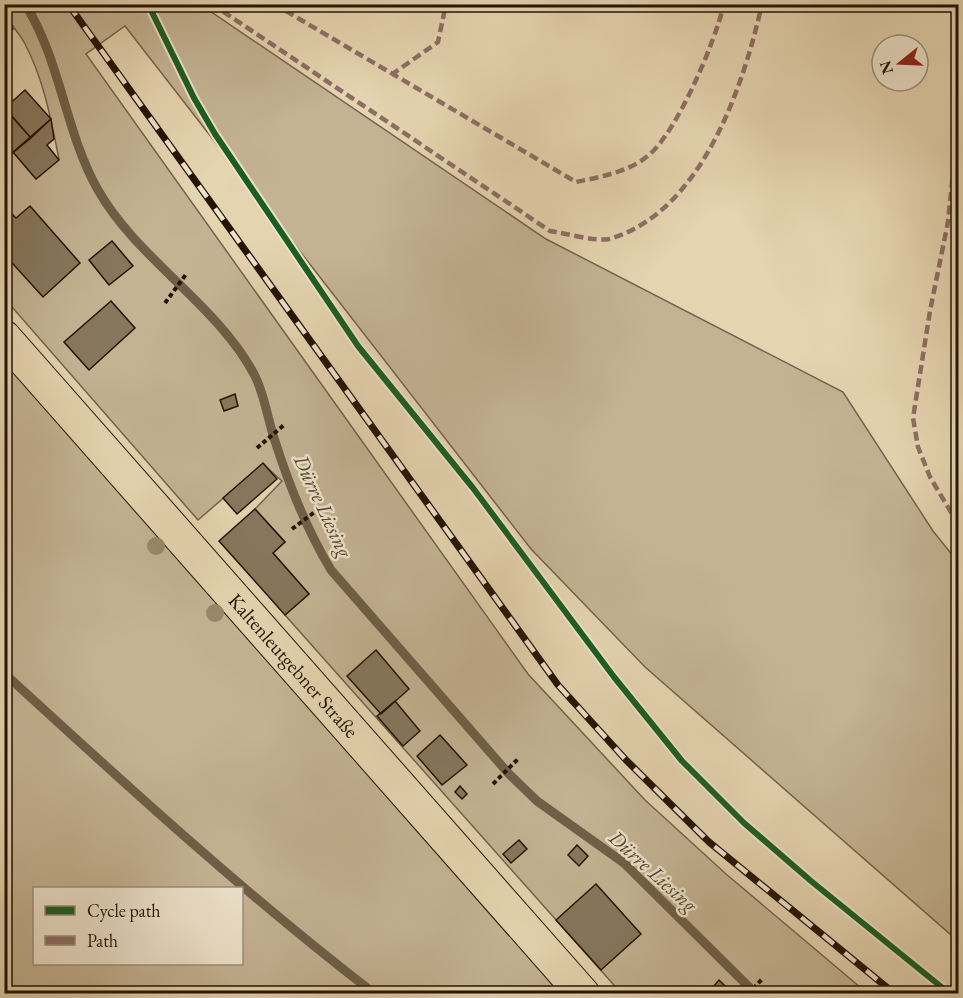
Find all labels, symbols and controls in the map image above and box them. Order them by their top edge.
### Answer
north arrow [870,33,930,93]
text: N [874,58,898,77]
water label: Dürre Liesing [288,449,359,563]
street label: Kaltenleutgebner Straße [223,588,364,744]
water label: Dürre Liesing [603,823,704,918]
legend [33,887,243,965]
text: Cycle path [87,899,161,922]
text: Path [87,929,118,952]

